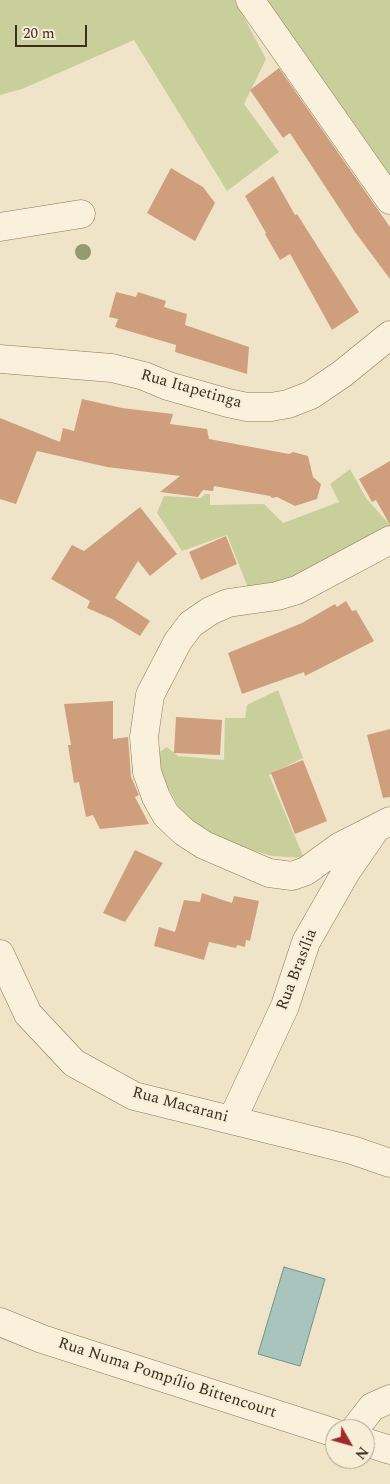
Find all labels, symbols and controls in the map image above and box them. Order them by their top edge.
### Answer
scale bar [18,15,90,47]
text: 20 m [23,22,55,45]
street label: Rua Itapetinga [138,366,244,414]
street label: Rua Brasília [274,927,322,1013]
street label: Rua Macarani [130,1084,230,1128]
street label: Rua Numa Pompílio Bittencourt [55,1335,279,1423]
north arrow [325,1419,375,1469]
text: N [350,1442,373,1464]

